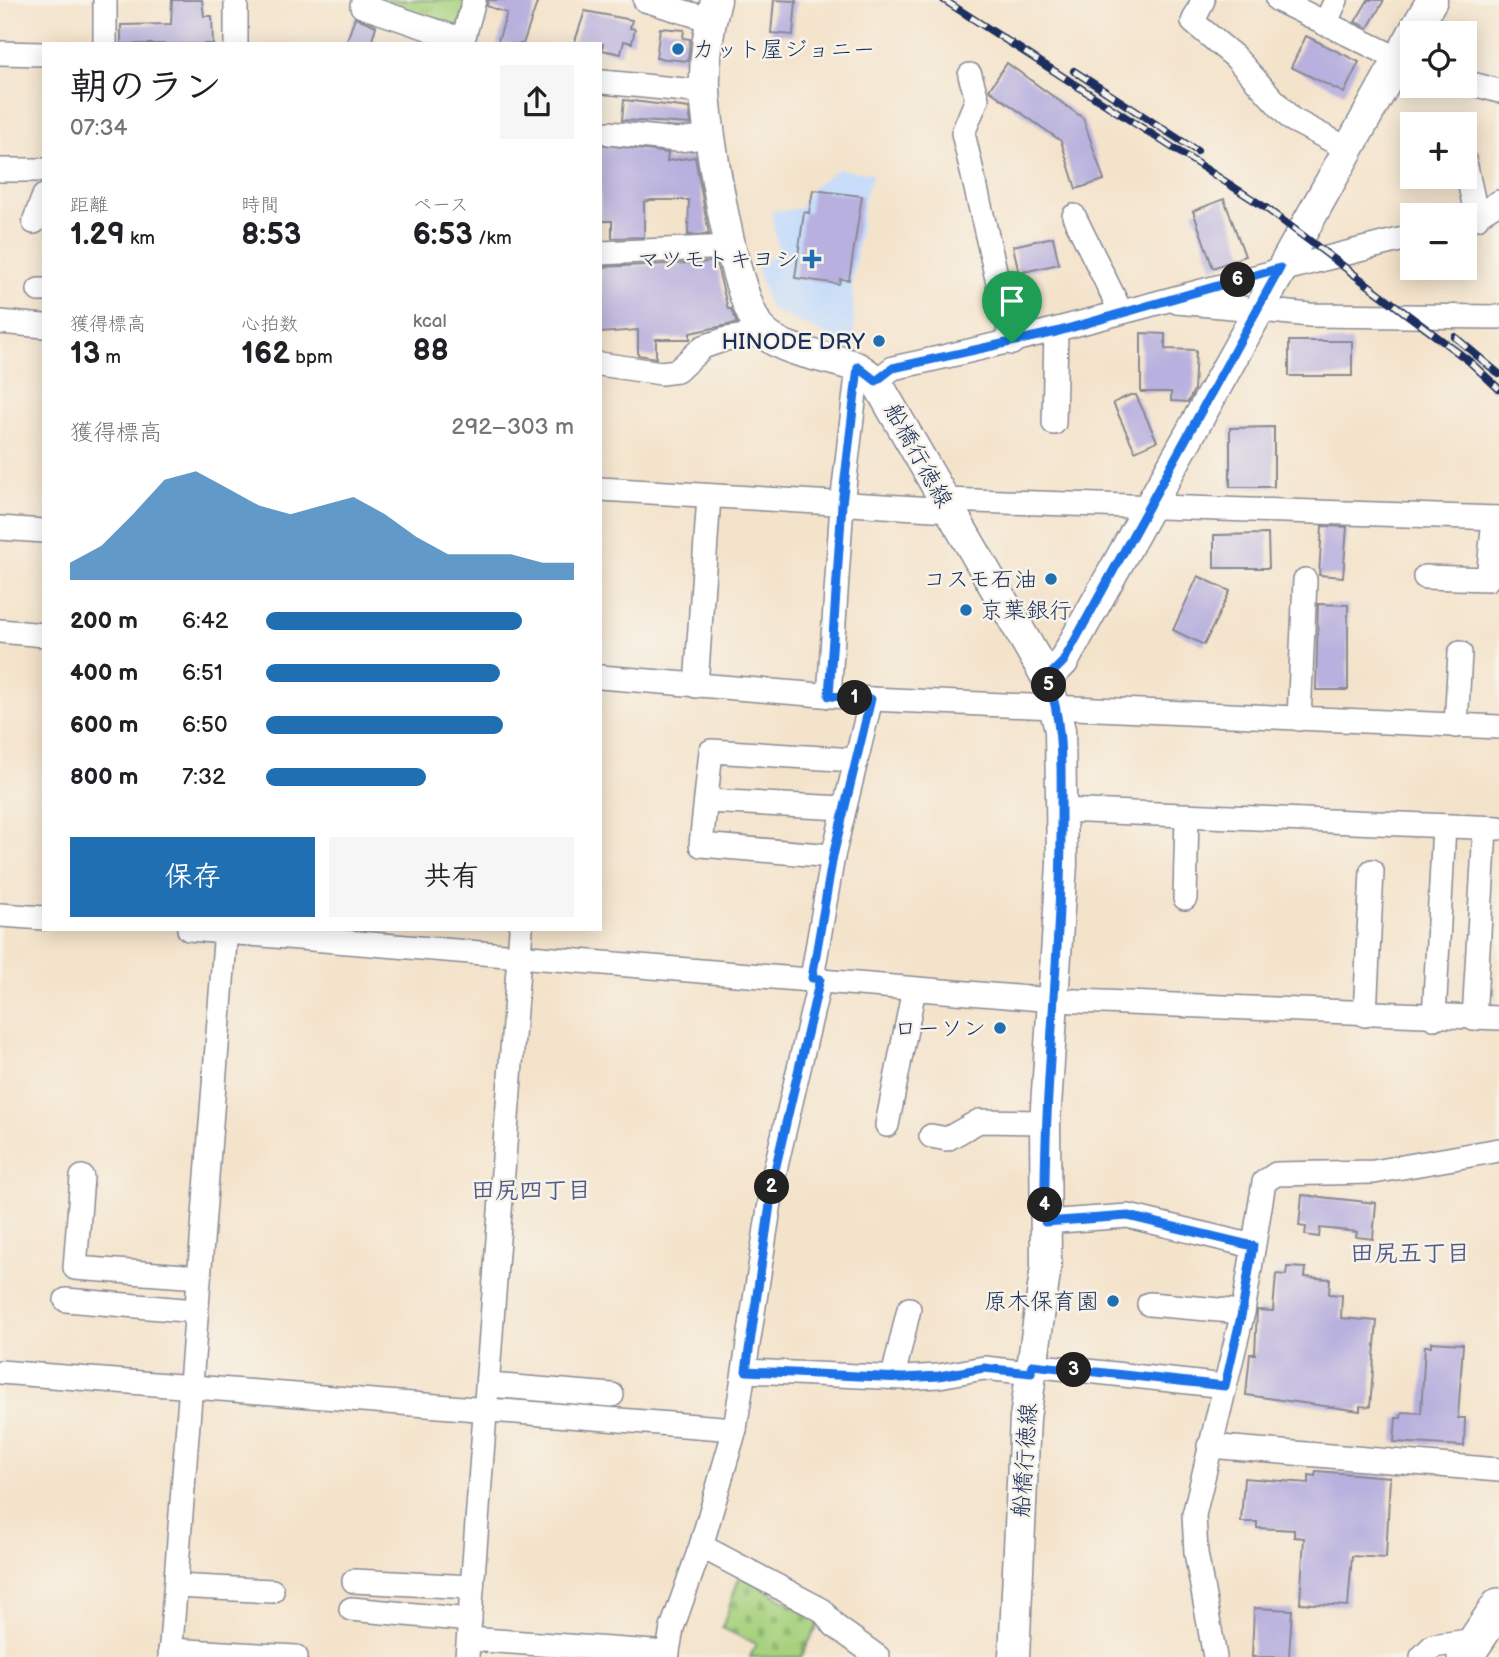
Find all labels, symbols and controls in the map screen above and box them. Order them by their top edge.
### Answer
map controls [1400,21,1477,280]
button: locate [1400,21,1477,98]
place label: カット屋ジョニー [692,36,876,64]
marker: カット屋ジョニー [670,41,686,57]
text: 朝のラン [70,65,222,110]
button: share [500,65,574,139]
button: + [1400,112,1477,189]
text: 07:34 [70,114,128,142]
text: 距離 [70,194,108,217]
text: 時間 [241,194,279,217]
text: ペース [413,194,469,217]
button: − [1400,203,1477,280]
text: 1.29 [70,217,125,253]
text: 8:53 [241,217,301,253]
text: 6:53 [413,217,473,253]
text: km [125,227,155,250]
text: /km [473,227,512,250]
place label: マツモトキヨシ [637,246,798,274]
marker: マツモトキヨシ [804,251,820,267]
pin: 6 [1220,262,1256,298]
text: 6 [1232,268,1243,291]
pin [982,271,1042,343]
icon: arrive [993,282,1031,320]
text: kcal [413,310,447,333]
text: 獲得標高 [70,313,146,336]
text: 心拍数 [241,313,298,336]
place label: HINODE DRY [722,328,866,356]
text: 88 [413,333,449,369]
marker: HINODE DRY [871,333,887,349]
text: 13 [70,336,100,372]
text: 162 [241,336,290,372]
text: m [100,346,121,369]
text: bpm [290,346,333,369]
street label: 船橋行徳線 [878,398,958,513]
text: 292–303 m [451,413,574,441]
text: 獲得標高 [70,419,162,447]
place label: コスモ石油 [923,566,1037,594]
marker: コスモ石油 [1043,571,1059,587]
place label: 京葉銀行 [980,597,1072,625]
marker: 京葉銀行 [958,602,974,618]
text: 200 m [70,607,138,635]
text: 6:42 [182,607,228,635]
text: 400 m [70,659,138,687]
text: 6:51 [182,659,223,687]
pin: 5 [1032,668,1066,702]
text: 5 [1043,673,1054,696]
pin: 1 [838,680,872,716]
text: 1 [851,686,859,709]
text: 600 m [70,711,138,739]
text: 6:50 [182,711,227,739]
text: 800 m [70,763,138,791]
text: 7:32 [182,763,226,791]
button: 保存 [70,837,315,917]
button: 共有 [329,837,574,917]
place label: ローソン [894,1015,986,1043]
marker: ローソン [992,1020,1008,1036]
pin: 2 [754,1170,790,1204]
text: 2 [766,1175,777,1198]
district label: 田尻四丁目 [471,1176,591,1205]
pin: 4 [1028,1188,1062,1222]
text: 4 [1039,1193,1050,1216]
district label: 田尻五丁目 [1350,1239,1470,1268]
place label: 原木保育園 [984,1288,1099,1316]
marker: 原木保育園 [1105,1293,1121,1309]
pin: 3 [1056,1352,1092,1388]
text: 3 [1068,1358,1079,1381]
street label: 船橋行徳線 [1007,1402,1043,1518]

